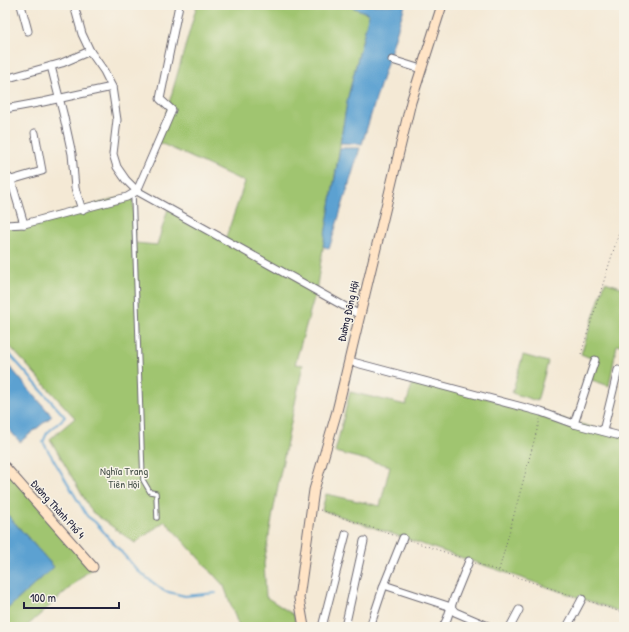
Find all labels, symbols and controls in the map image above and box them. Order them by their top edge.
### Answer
street label: Đường Đông Hội [334,279,362,343]
park label: Nghĩa Trang Tiên Hội [100,464,148,491]
street label: Đường Thành Phố 4 [28,477,88,541]
scale bar [24,584,119,610]
text: 100 m [30,589,56,606]

